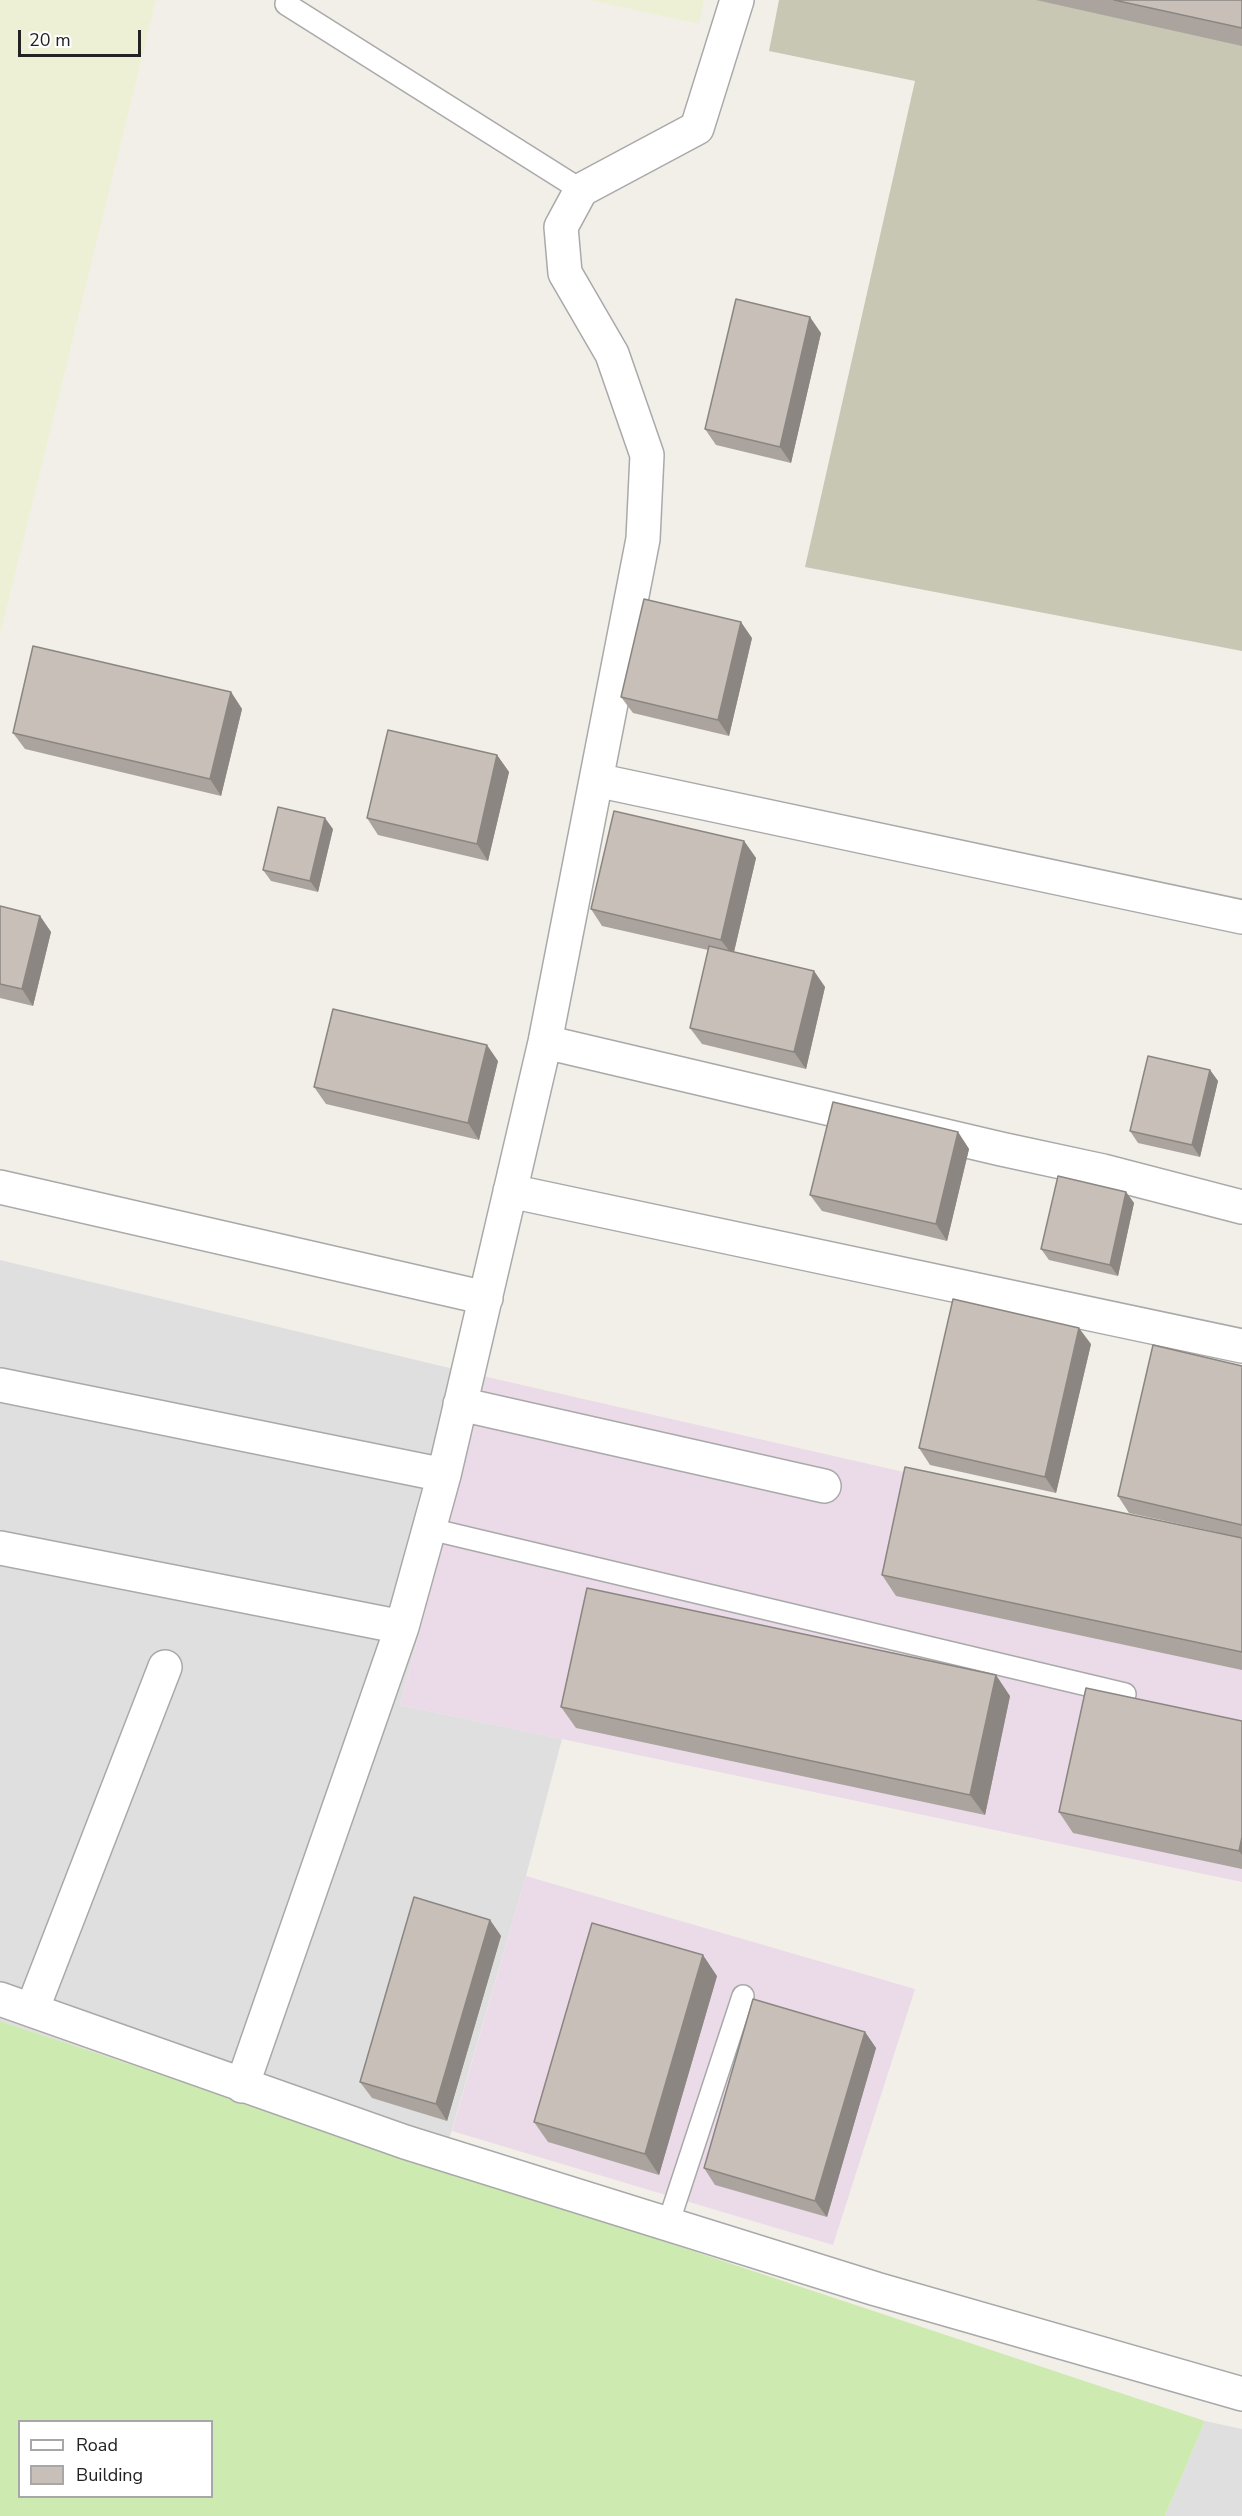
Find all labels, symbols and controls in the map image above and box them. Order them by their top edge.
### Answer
scale bar [21,18,144,56]
text: 20 m [29,28,71,52]
legend [18,2420,213,2498]
text: Road [76,2433,118,2457]
text: Building [76,2463,143,2487]

